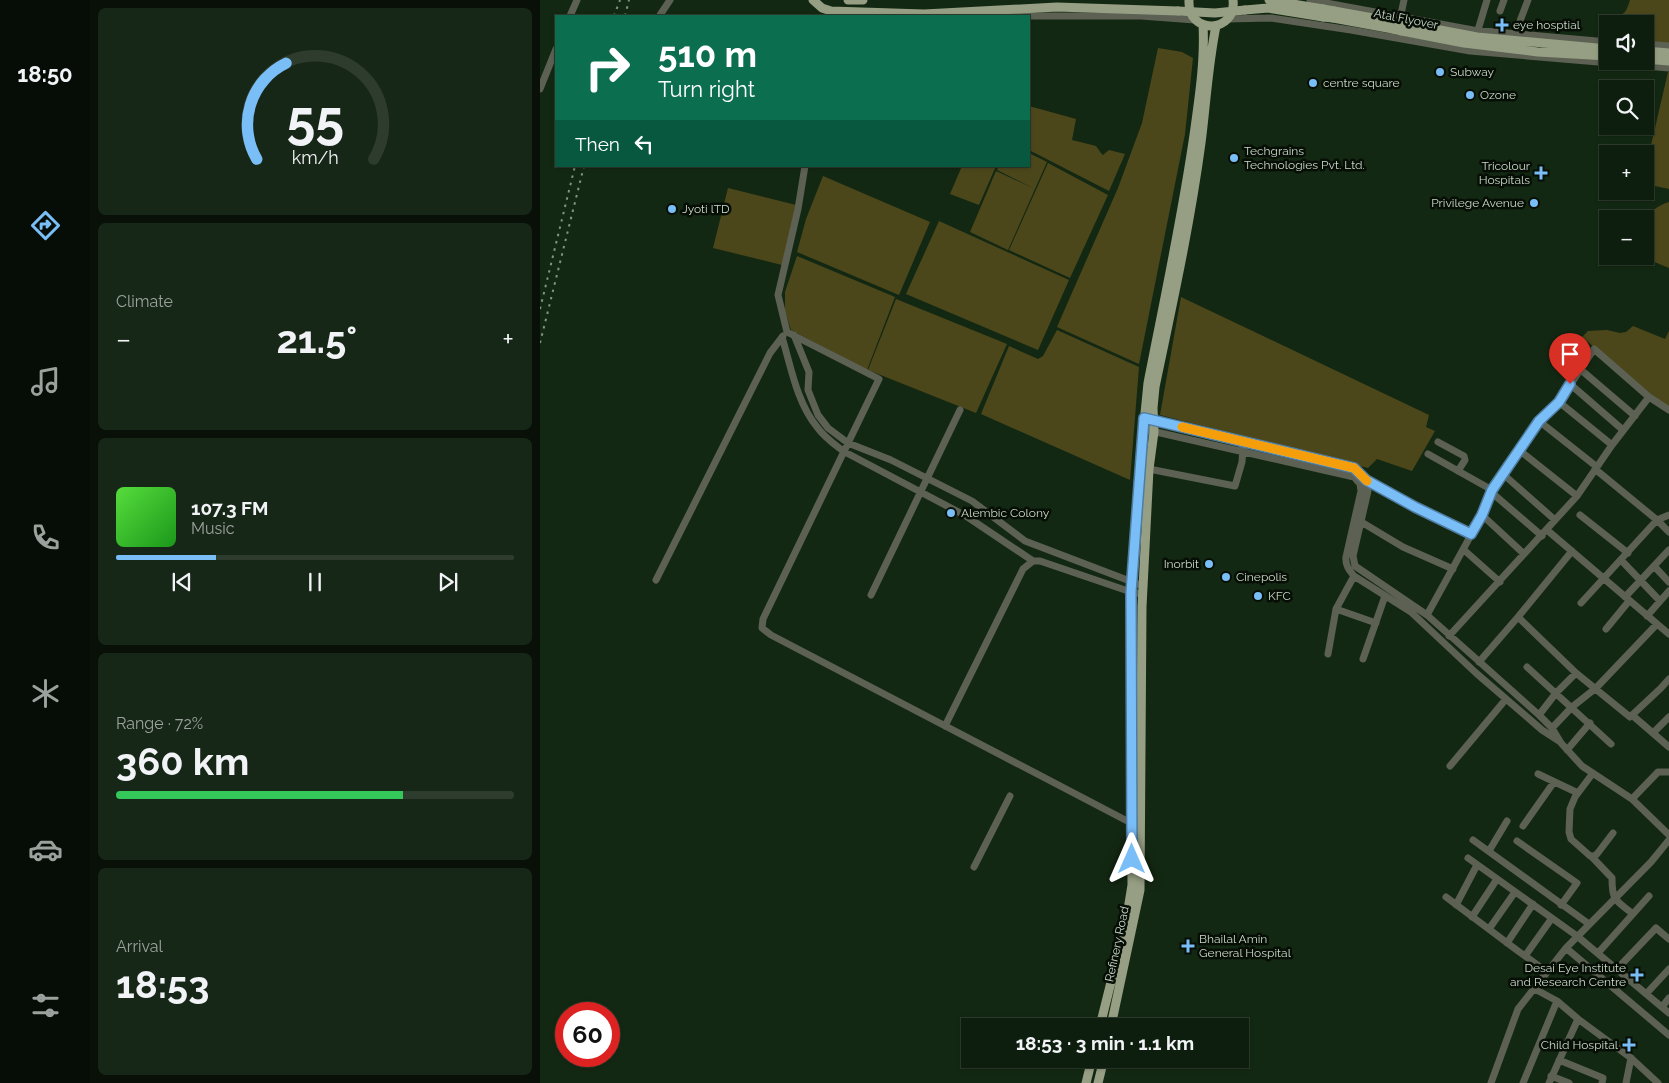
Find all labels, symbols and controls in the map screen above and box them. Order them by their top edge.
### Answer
street label: Atal Flyover [1373,6,1440,32]
map controls [1599,15,1654,265]
button: sound [1599,15,1654,70]
marker: eye hosptial [1495,18,1509,32]
place label: eye hosptial [1513,18,1581,32]
text: 510 m [658,34,757,75]
icon: right [575,35,640,100]
text: 18:50 [17,61,73,87]
place label: Subway [1450,65,1495,79]
marker: Subway [1434,66,1446,78]
text: Turn right [658,76,755,102]
place label: centre square [1323,76,1400,90]
marker: centre square [1307,77,1319,89]
button: search [1599,80,1654,135]
place label: Ozone [1480,88,1516,102]
text: 55 [286,89,344,150]
marker: Ozone [1464,89,1476,101]
icon: left [630,130,658,158]
text: Then [575,133,620,155]
place label: Techgrains Technologies Pvt. Ltd. [1244,144,1365,172]
button: + [1599,145,1654,200]
text: km/h [291,147,339,168]
marker: Techgrains Technologies Pvt. Ltd. [1228,152,1240,164]
place label: Tricolour Hospitals [1479,159,1531,187]
marker: Tricolour Hospitals [1534,166,1548,180]
place label: Privilege Avenue [1431,196,1524,210]
marker: Privilege Avenue [1528,197,1540,209]
place label: Jyoti lTD [682,202,730,216]
marker: Jyoti lTD [666,203,678,215]
icon: directions [28,208,63,243]
button: − [1599,210,1654,265]
text: Climate [116,292,173,311]
text: 21.5° [276,317,357,362]
text: − [116,323,131,356]
text: + [502,323,514,356]
pin [1549,333,1591,384]
icon: arrive [1556,340,1584,368]
icon: music [28,364,63,399]
text: 107.3 FM [191,497,268,519]
place label: Alembic Colony [961,506,1050,520]
marker: Alembic Colony [945,507,957,519]
text: Music [191,519,235,538]
icon: phone [28,520,63,555]
place label: Inorbit [1164,557,1199,571]
marker: Inorbit [1203,558,1215,570]
icon: previous [168,568,196,596]
icon: pause [301,568,329,596]
icon: next [434,568,462,596]
place label: Cinepolis [1236,570,1287,584]
marker: Cinepolis [1220,571,1232,583]
place label: KFC [1268,589,1291,603]
marker: KFC [1252,590,1264,602]
icon: climate [28,676,63,711]
text: Range · 72% [116,714,203,733]
text: 360 km [116,739,249,784]
icon: car [28,832,63,867]
position arrow [1105,832,1157,884]
street label: Refinery Road [1102,905,1132,983]
place label: Bhailal Amin General Hospital [1199,932,1292,960]
text: Arrival [116,937,163,956]
marker: Bhailal Amin General Hospital [1181,939,1195,953]
place label: Desai Eye Institute and Research Centre [1510,961,1626,989]
text: 18:53 [116,962,209,1007]
marker: Desai Eye Institute and Research Centre [1630,968,1644,982]
icon: filters [28,988,63,1023]
speed limit sign: 60 [555,1002,620,1067]
text: 18:53 · 3 min · 1.1 km [1016,1032,1194,1054]
place label: Child Hospital [1541,1038,1619,1052]
marker: Child Hospital [1622,1038,1636,1052]

